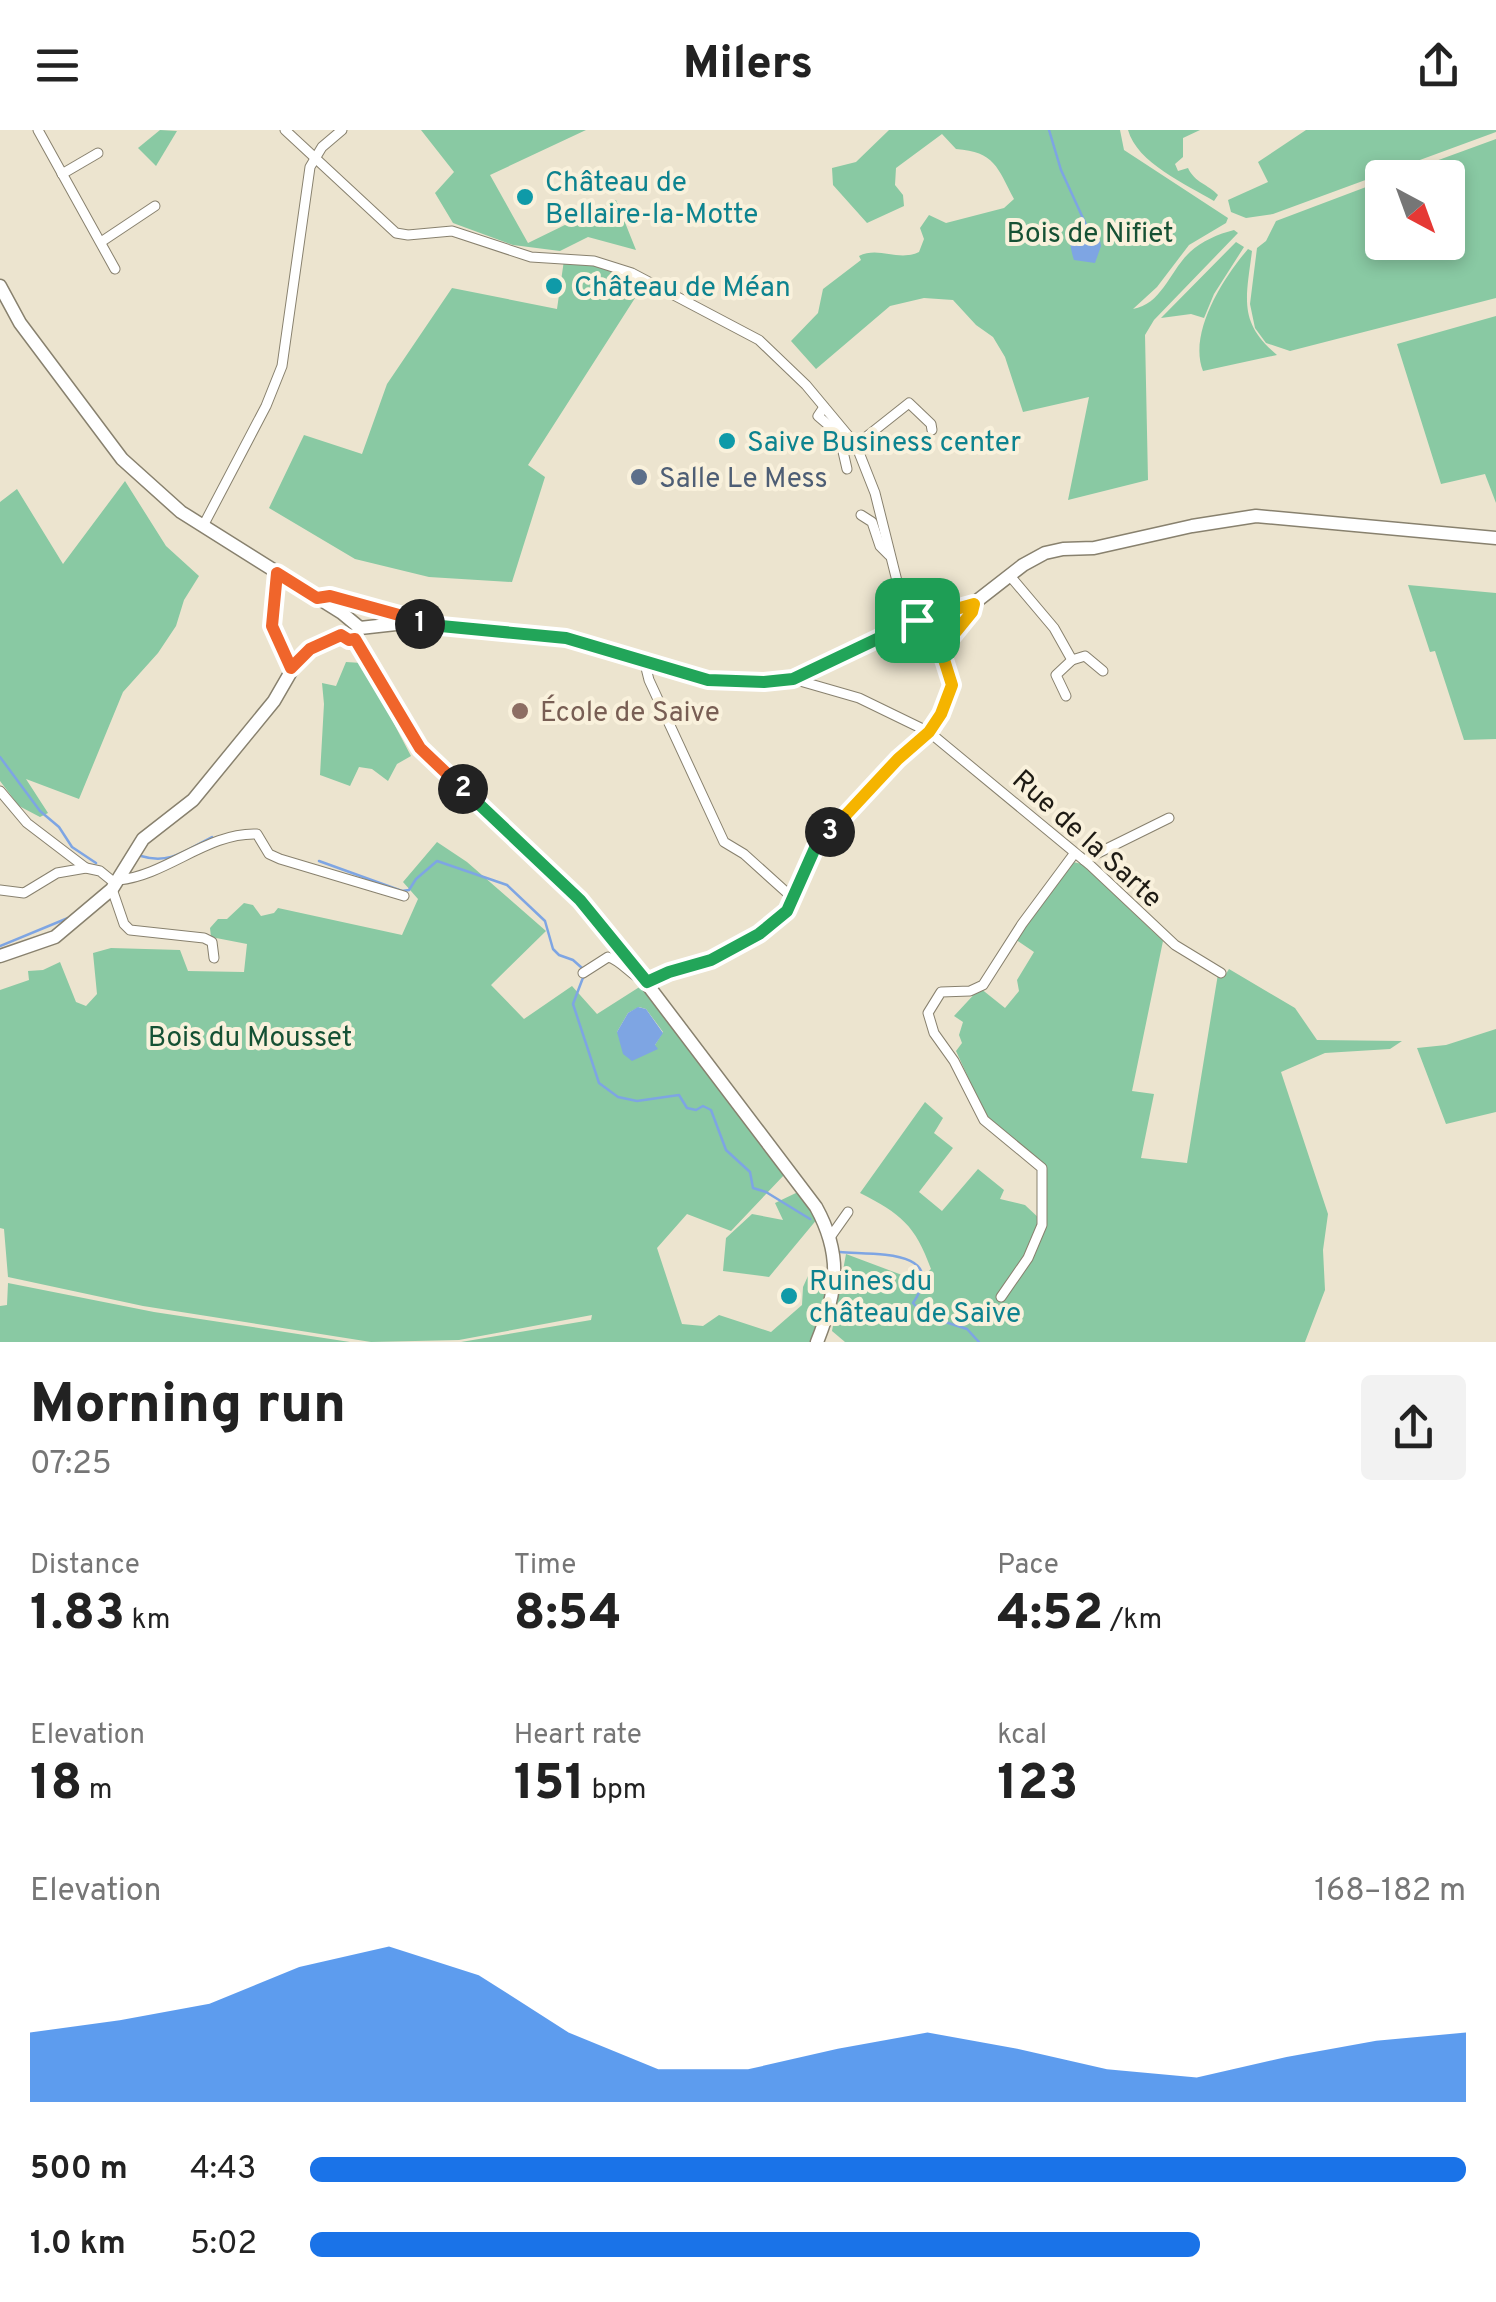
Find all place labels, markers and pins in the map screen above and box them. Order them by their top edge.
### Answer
place label: Château de Bellaire-la-Motte [545,166,758,234]
marker: Château de Bellaire-la-Motte [514,186,536,208]
place label: Château de Méan [574,271,791,307]
marker: Château de Méan [543,275,565,297]
place label: Saive Business center [747,426,1021,462]
marker: Saive Business center [716,430,738,452]
place label: Salle Le Mess [659,462,828,498]
marker: Salle Le Mess [628,466,650,488]
pin [875,578,960,663]
pin: 1 [395,599,445,649]
place label: École de Saive [540,694,720,732]
marker: École de Saive [509,700,531,722]
pin: 2 [438,764,488,814]
pin: 3 [805,807,855,857]
place label: Ruines du château de Saive [809,1265,1021,1333]
marker: Ruines du château de Saive [778,1285,800,1307]

